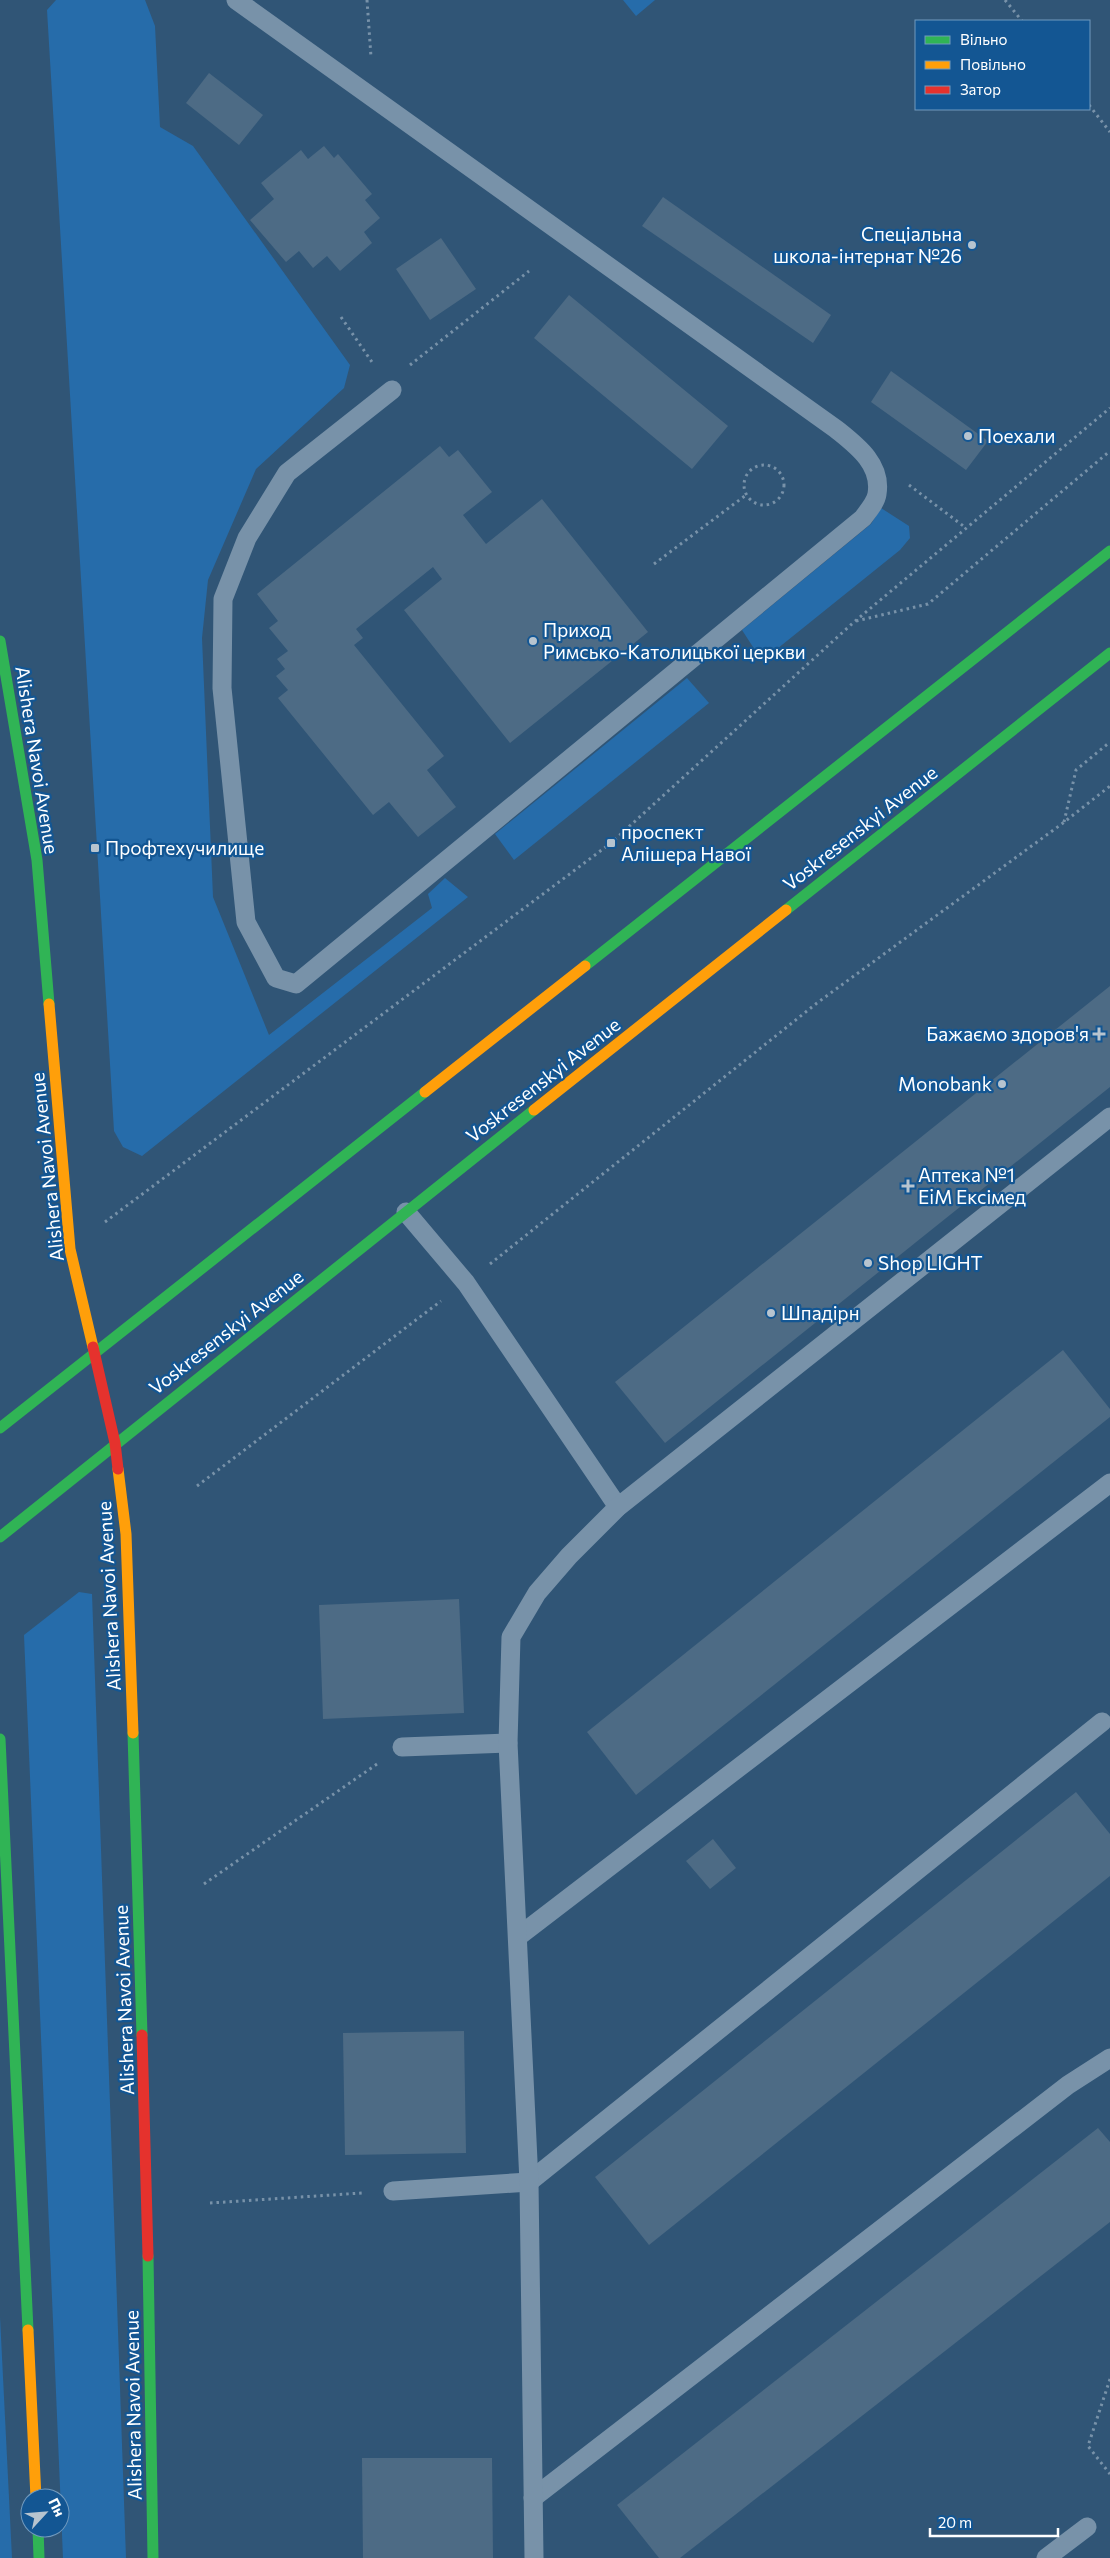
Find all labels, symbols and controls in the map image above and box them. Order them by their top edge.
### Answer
legend [915,20,1090,110]
text: Вільно [960,30,1007,48]
text: Повільно [960,55,1026,73]
text: Затор [960,80,1001,98]
place label: Спеціальна школа-інтернат №26 [773,222,962,267]
marker: Спеціальна школа-інтернат №26 [966,239,978,251]
place label: Поехали [978,424,1055,447]
marker: Поехали [962,430,974,442]
place label: Приход Римсько-Католицької церкви [543,618,806,663]
marker: Приход Римсько-Католицької церкви [527,635,539,647]
street label: Alishera Navoi Avenue [11,664,64,856]
street label: Voskresenskyi Avenue [778,760,941,895]
place label: проспект Алішера Навої [621,820,752,865]
place label: Профтехучилище [105,836,264,859]
marker: проспект Алішера Навої [605,837,617,849]
marker: Профтехучилище [89,842,101,854]
street label: Voskresenskyi Avenue [461,1012,624,1147]
place label: Бажаємо здоров'я [926,1022,1089,1045]
marker: Бажаємо здоров'я [1093,1028,1105,1040]
street label: Alishera Navoi Avenue [25,1071,68,1263]
place label: Monobank [898,1072,992,1095]
marker: Monobank [996,1078,1008,1090]
place label: Аптека №1 EiM Ексімед [918,1163,1026,1208]
marker: Аптека №1 EiM Ексімед [902,1180,914,1192]
place label: Shop LIGHT [878,1251,983,1274]
marker: Shop LIGHT [862,1257,874,1269]
street label: Voskresenskyi Avenue [144,1264,307,1399]
place label: Шпадірн [781,1301,859,1324]
marker: Шпадірн [765,1307,777,1319]
street label: Alishera Navoi Avenue [92,1501,125,1692]
street label: Alishera Navoi Avenue [109,1905,138,2095]
street label: Alishera Navoi Avenue [119,2310,146,2500]
north arrow [20,2488,70,2538]
text: Пн [45,2495,69,2519]
scale bar [930,2506,1058,2538]
text: 20 m [938,2513,972,2531]

